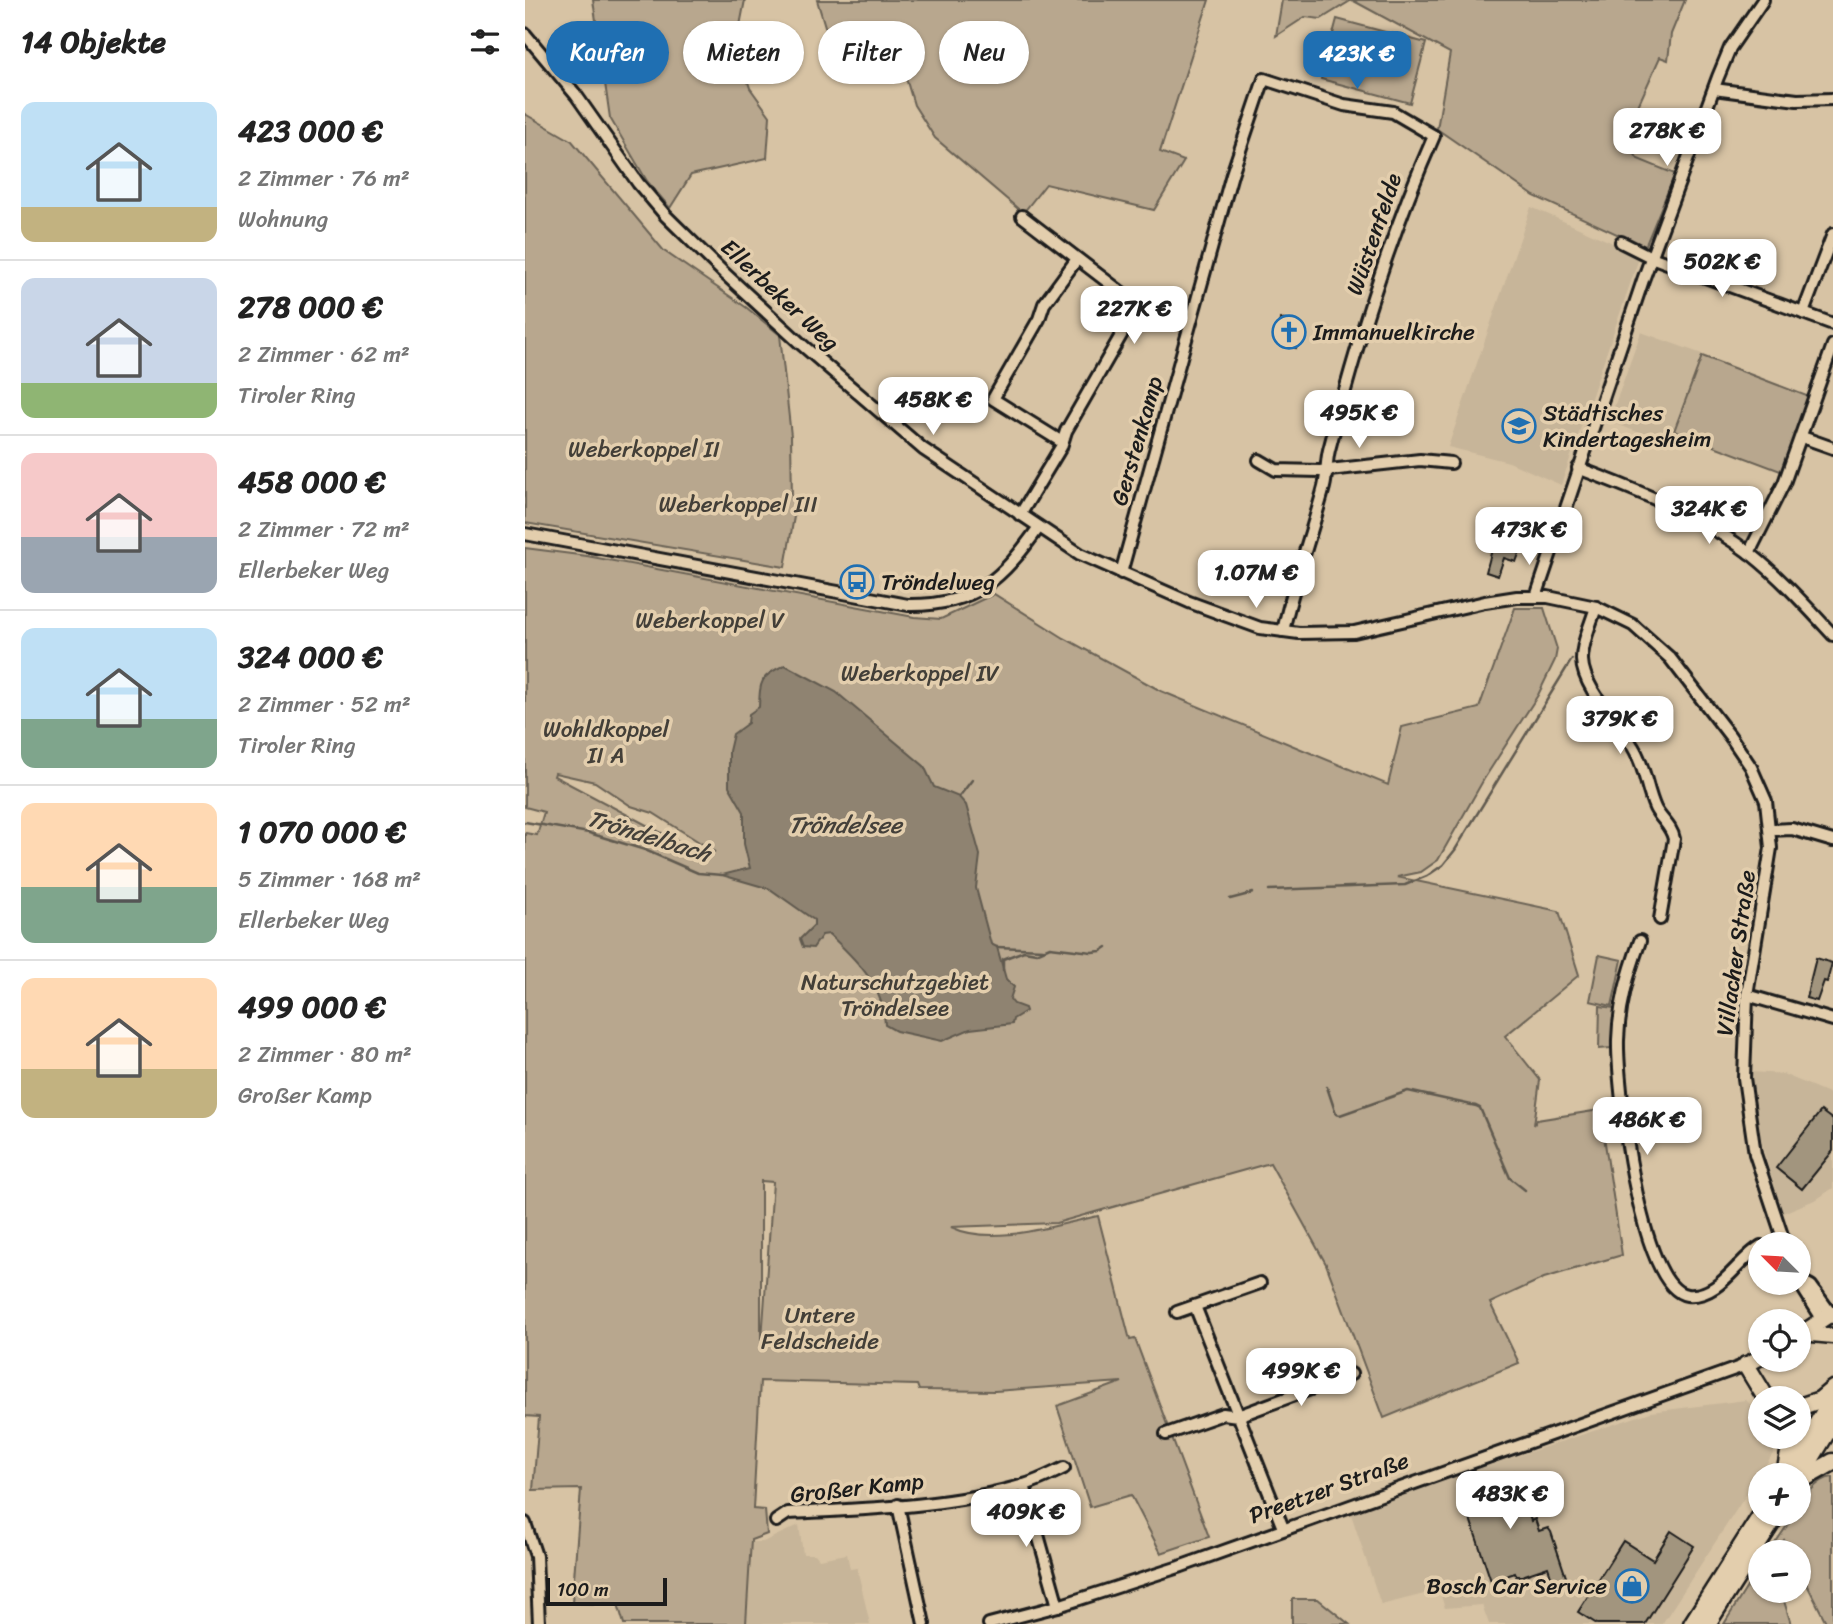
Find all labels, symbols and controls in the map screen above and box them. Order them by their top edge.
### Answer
text: 14 Objekte [21,15,166,69]
chip: Kaufen [546,21,669,84]
chip: Mieten [683,21,804,84]
chip: Filter [818,21,925,84]
chip: Neu [939,21,1029,84]
icon: filters [466,23,504,61]
pin: 423K € [1300,32,1414,91]
text: 423K € [1319,33,1395,74]
text: 423 000 € [238,104,383,158]
pin: 278K € [1610,108,1724,168]
text: 278K € [1629,110,1705,151]
icon: home [77,130,161,214]
text: 2 Zimmer · 76 m² [238,158,410,199]
street label: Wüstenfelde [1334,167,1414,301]
text: Wohnung [238,199,328,240]
street label: Ellerbeker Weg [711,228,850,362]
pin: 502K € [1665,240,1779,299]
text: 502K € [1683,241,1761,282]
text: 278 000 € [238,280,383,334]
pin: 227K € [1077,286,1191,346]
text: 227K € [1097,288,1171,329]
icon: home [77,306,161,390]
place label: Immanuelkirche [1312,312,1475,353]
church icon: Immanuelkirche [1270,313,1308,351]
text: 2 Zimmer · 62 m² [238,334,410,375]
street label: Gerstenkamp [1099,371,1175,511]
text: Tiroler Ring [238,375,356,416]
pin: 458K € [876,378,990,437]
text: 458K € [894,379,972,420]
pin: 495K € [1302,391,1416,450]
text: 495K € [1320,392,1398,433]
place label: Städtisches Kindertagesheim [1543,393,1711,460]
school or university icon: Städtisches Kindertagesheim [1500,407,1538,445]
park label: Weberkoppel II [568,429,720,470]
text: 458 000 € [238,455,386,509]
icon: home [77,481,161,565]
park label: Weberkoppel III [659,484,817,525]
pin: 324K € [1652,486,1766,546]
text: 324K € [1671,488,1747,529]
pin: 473K € [1472,508,1586,567]
text: 2 Zimmer · 72 m² [238,509,410,550]
text: 473K € [1491,509,1567,550]
text: Ellerbeker Weg [238,550,389,591]
pin: 1.07M € [1191,550,1321,610]
text: 1.07M € [1214,552,1298,593]
place label: Tröndelweg [881,562,995,603]
bus stop icon: Tröndelweg [838,563,876,601]
park label: Weberkoppel V [635,600,785,641]
text: 324 000 € [238,630,383,684]
park label: Weberkoppel IV [841,653,1000,694]
icon: home [77,656,161,740]
text: 2 Zimmer · 52 m² [238,684,411,725]
pin: 379K € [1563,696,1677,756]
text: 379K € [1582,698,1658,739]
park label: Wohldkoppel II A [543,709,669,776]
text: Tiroler Ring [238,725,356,766]
water label: Tröndelbach [582,797,718,875]
water label: Tröndelsee [789,804,904,846]
text: 1 070 000 € [238,805,406,859]
icon: home [77,831,161,915]
text: 5 Zimmer · 168 m² [238,859,421,900]
street label: Villacher Straße [1704,867,1768,1039]
text: Ellerbeker Weg [238,900,389,941]
park label: Naturschutzgebiet Tröndelsee [801,962,989,1029]
text: 499 000 € [238,980,386,1034]
icon: home [77,1006,161,1090]
text: 2 Zimmer · 80 m² [238,1034,412,1075]
text: Großer Kamp [238,1075,372,1116]
pin: 486K € [1590,1098,1704,1157]
text: 486K € [1609,1099,1685,1140]
north arrow [1748,1232,1811,1295]
map controls [1748,1232,1811,1603]
park label: Untere Feldscheide [761,1295,879,1362]
button: locate [1748,1309,1811,1372]
pin: 499K € [1244,1348,1358,1408]
text: 499K € [1262,1350,1340,1391]
button: layers [1748,1386,1811,1449]
street label: Preetzer Straße [1243,1440,1415,1536]
street label: Großer Kamp [788,1461,926,1515]
button: + [1748,1463,1811,1526]
pin: 483K € [1453,1472,1567,1531]
text: 483K € [1472,1473,1548,1514]
pin: 409K € [969,1490,1083,1549]
text: 409K € [987,1491,1065,1532]
button: − [1748,1540,1811,1603]
place label: Bosch Car Service [1426,1566,1607,1607]
shop icon: Bosch Car Service [1613,1567,1651,1605]
text: 100 m [557,1573,609,1606]
scale bar [546,1575,667,1607]

